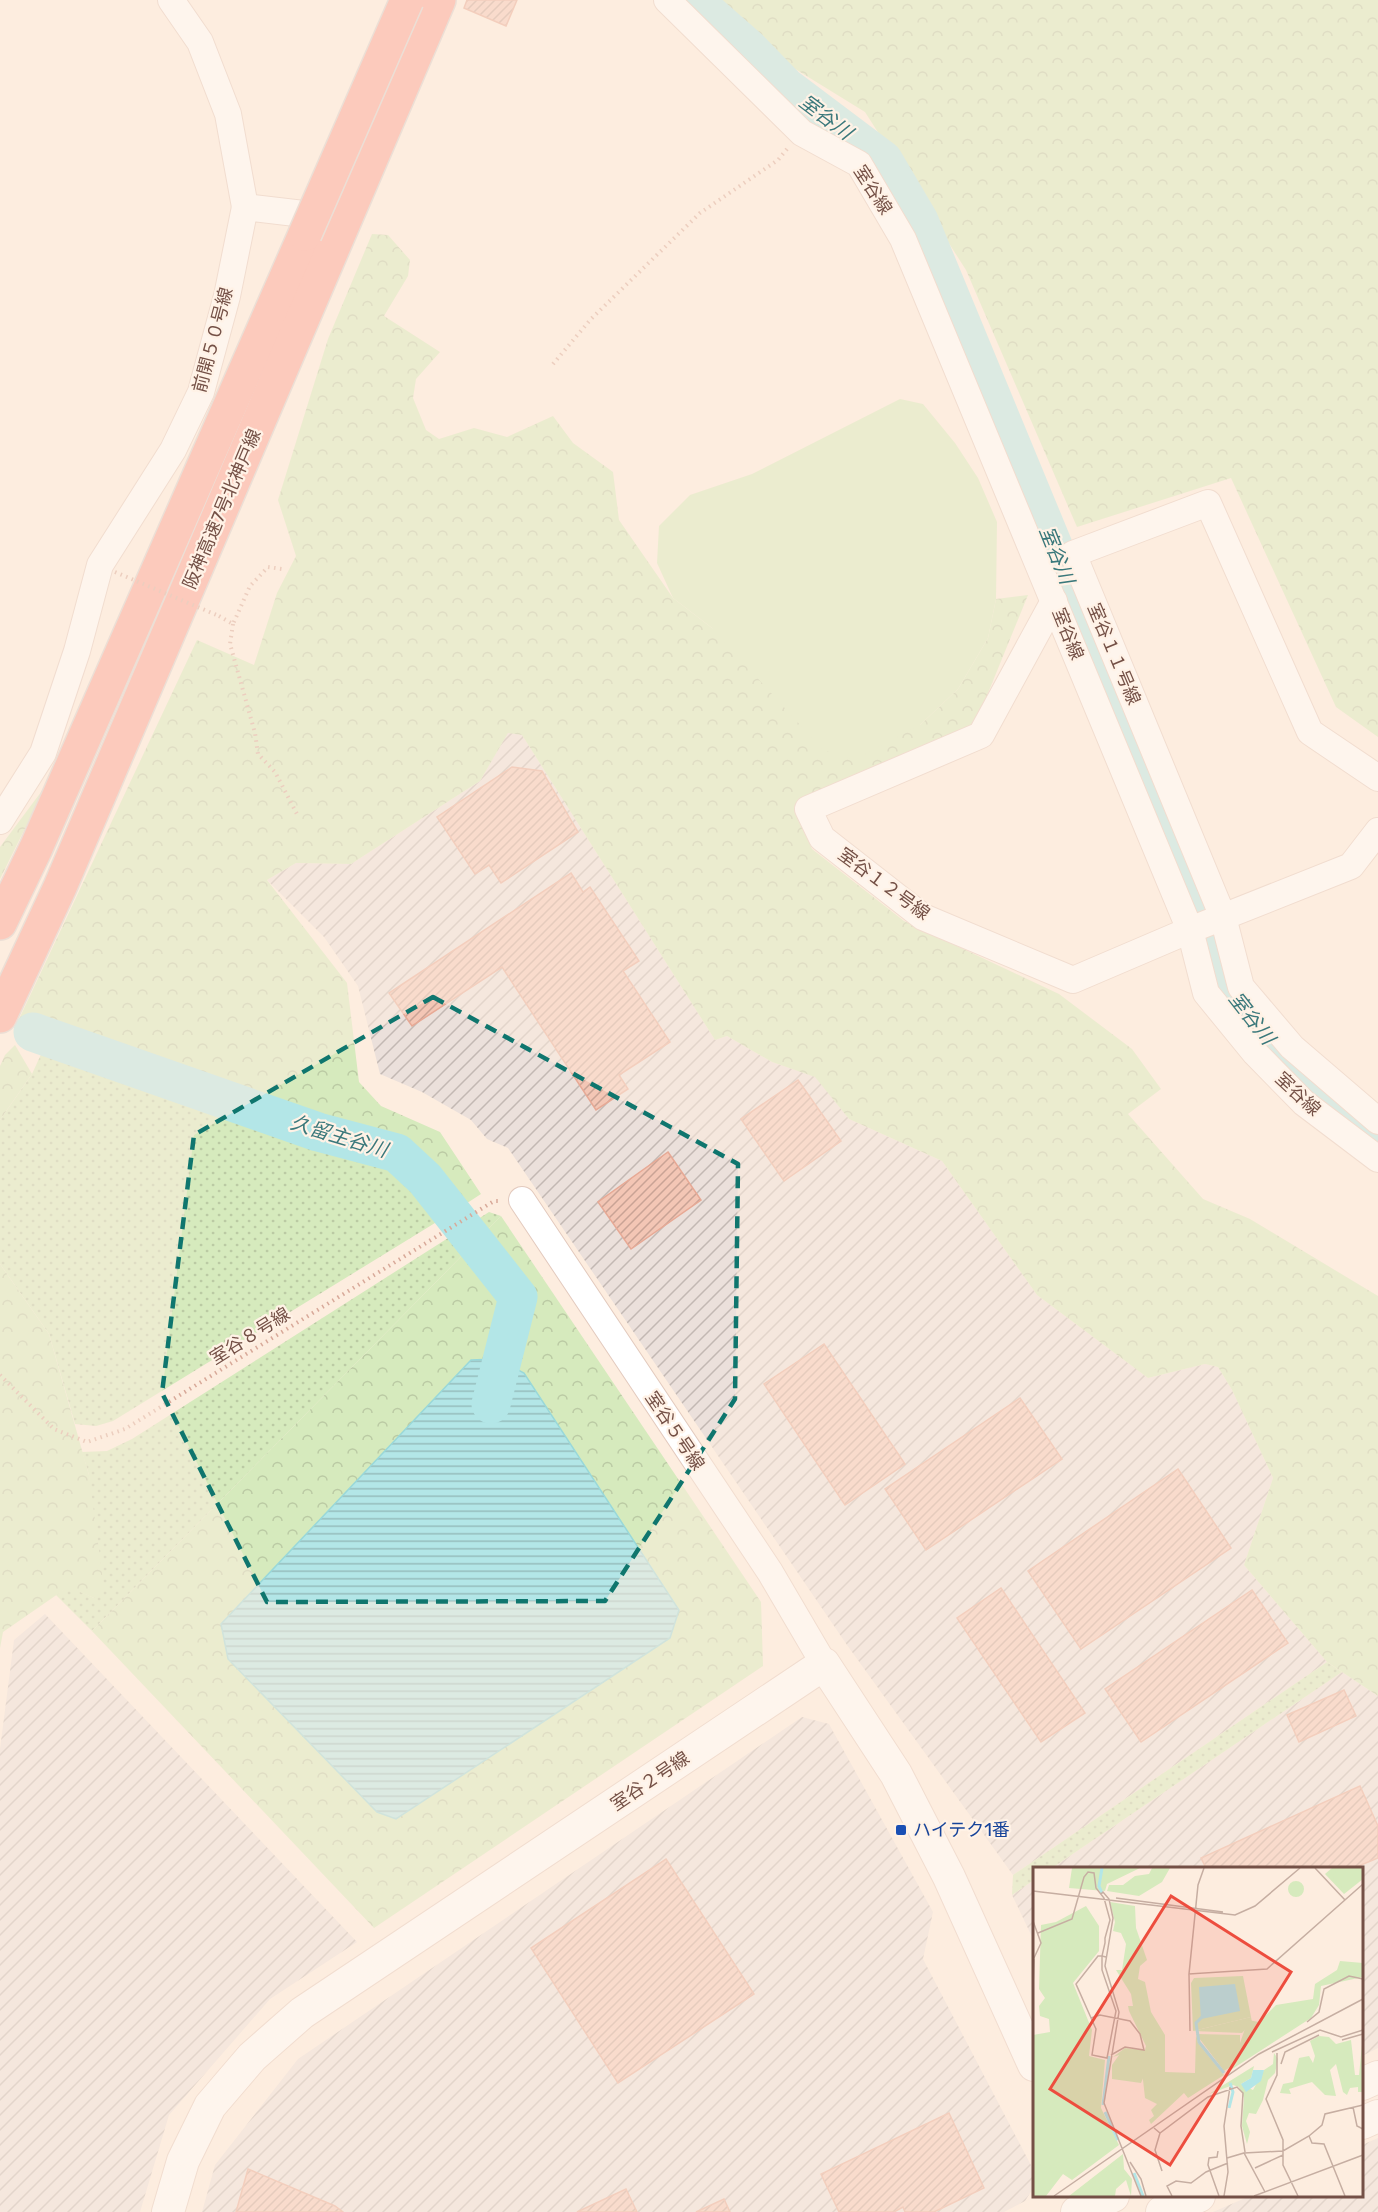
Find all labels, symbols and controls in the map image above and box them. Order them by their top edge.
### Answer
water label: 室谷川 [795,89,859,146]
street label: 室谷線 [849,161,897,219]
street label: 前開５０号線 [188,285,238,395]
street label: 阪神高速7号北神戸線 [178,426,266,592]
water label: 室谷川 [1035,523,1080,589]
street label: 室谷１１号線 [1083,600,1145,708]
street label: 室谷線 [1048,605,1088,663]
street label: 室谷１２号線 [834,843,934,925]
water label: 室谷川 [1224,987,1281,1051]
street label: 室谷線 [1271,1068,1325,1120]
water label: 久留主谷川 [288,1110,392,1163]
street label: 室谷８号線 [206,1303,294,1369]
street label: 室谷５号線 [641,1388,709,1474]
street label: 室谷２号線 [607,1747,693,1815]
place label: ハイテク1番 [913,1819,1010,1841]
marker: ハイテク1番 [894,1823,908,1837]
inset map [1033,1867,1363,2197]

